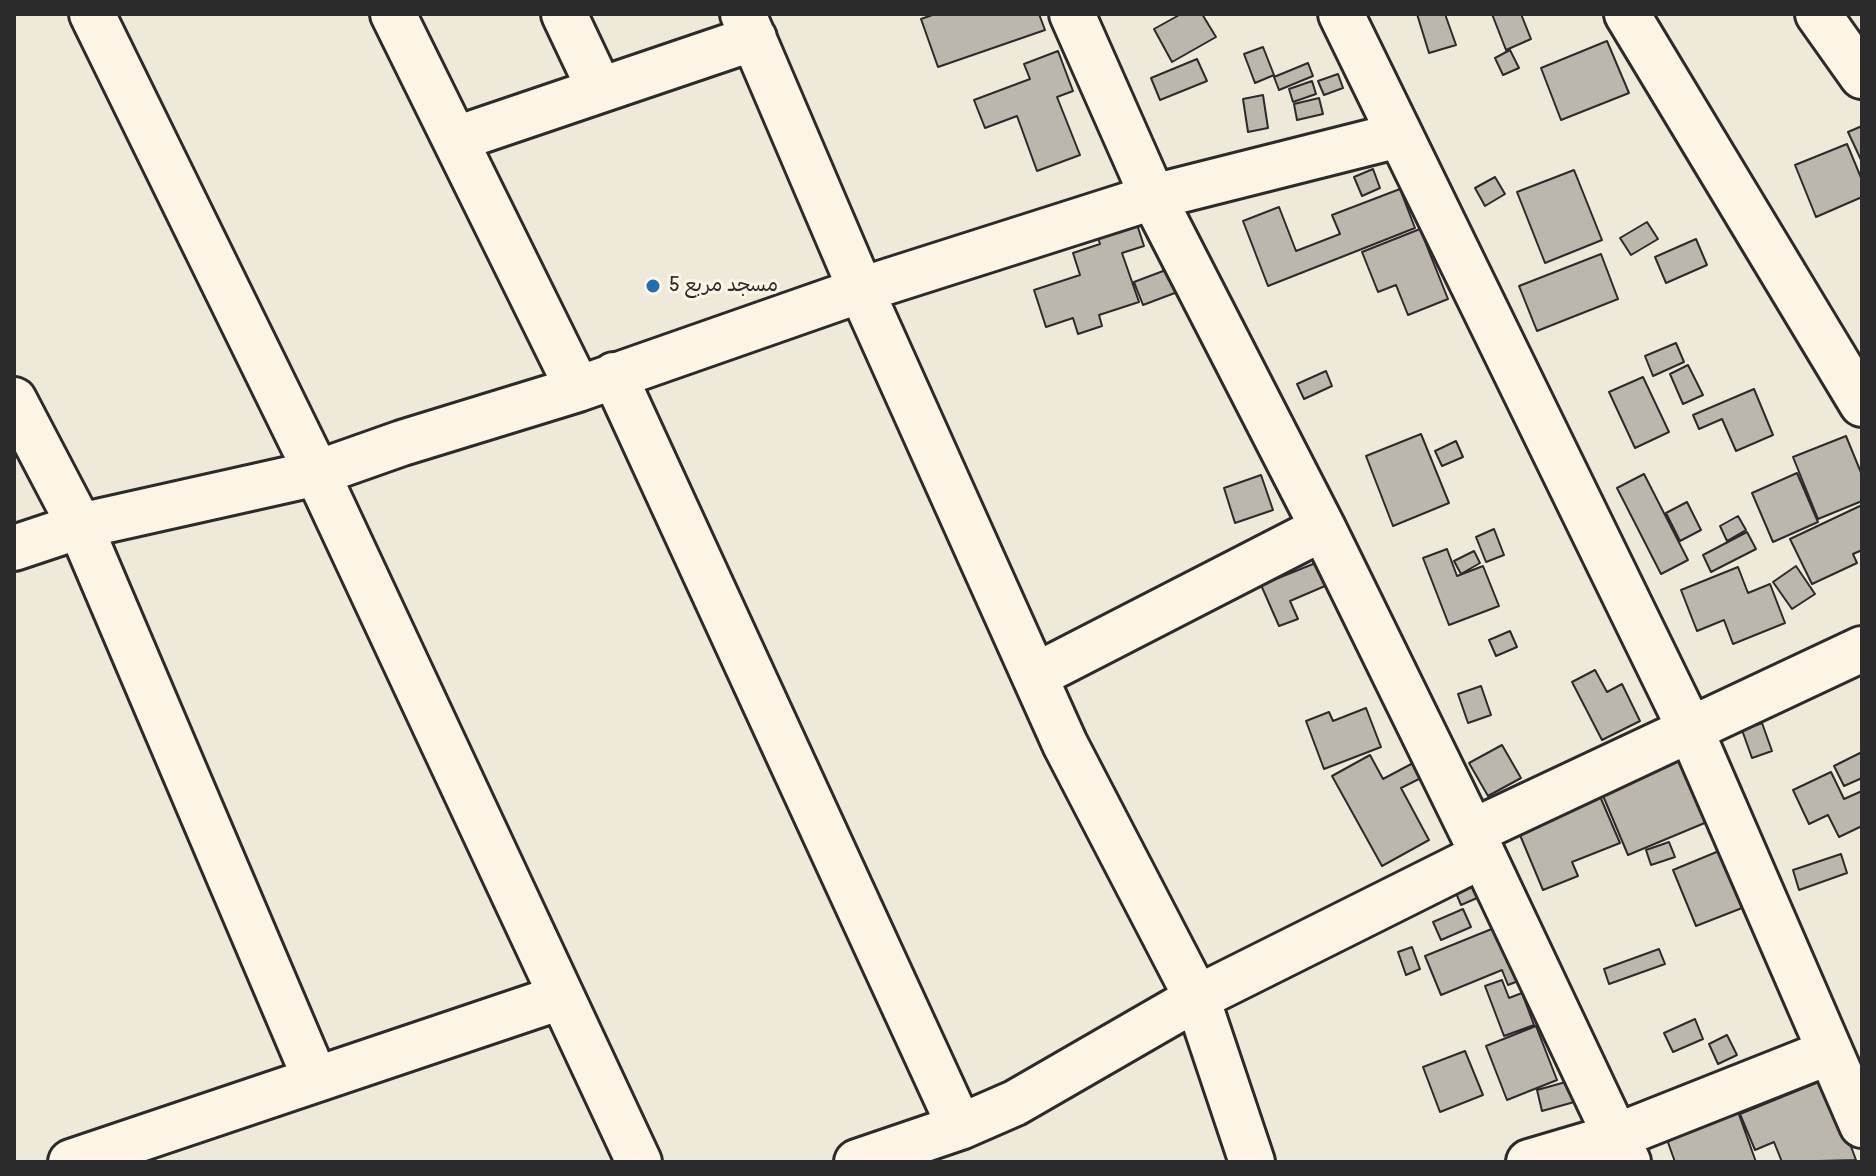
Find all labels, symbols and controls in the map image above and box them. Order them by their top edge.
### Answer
place label: مسجد مربع 5 [669,274,778,298]
marker: مسجد مربع 5 [644,277,662,295]

